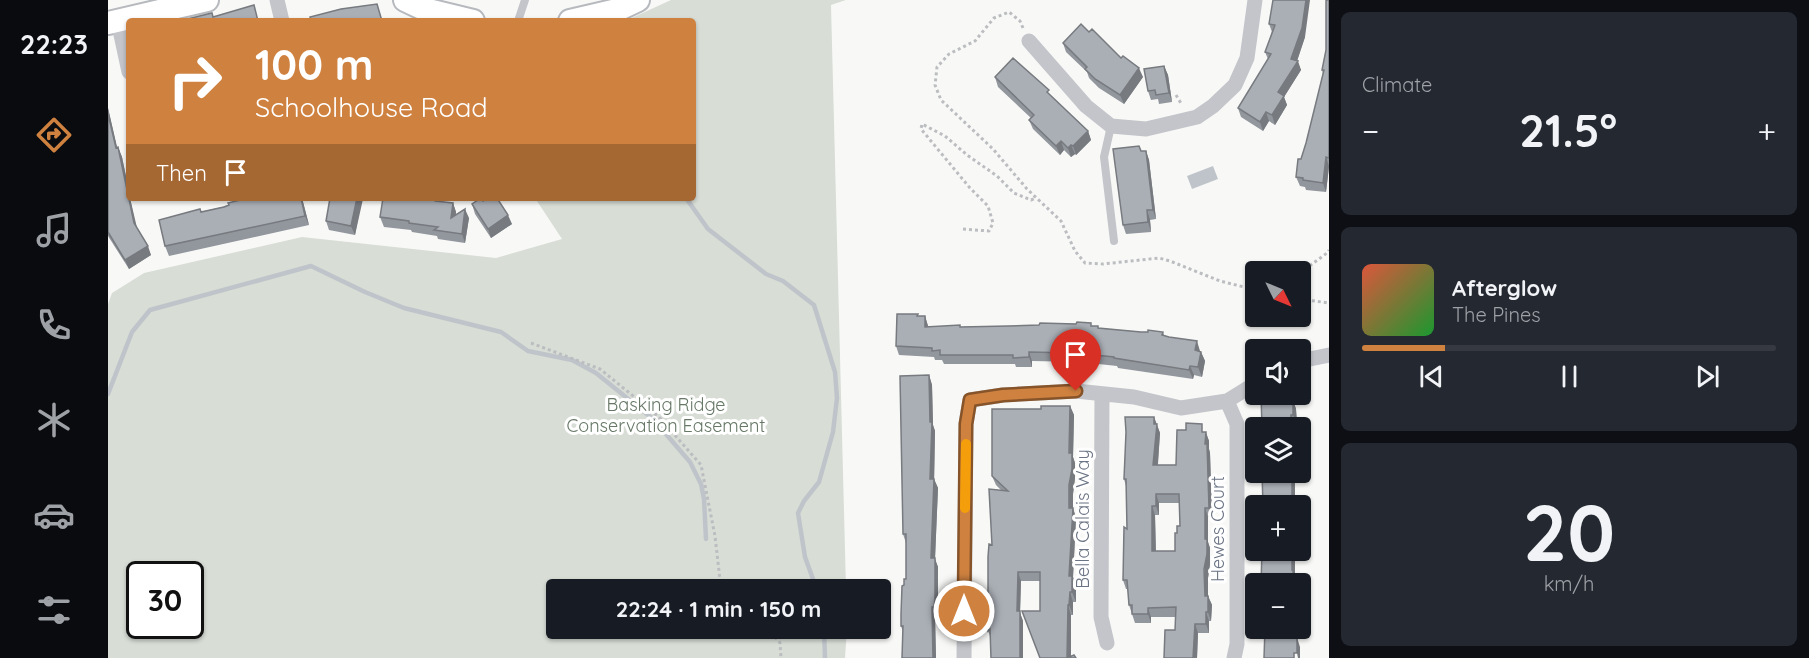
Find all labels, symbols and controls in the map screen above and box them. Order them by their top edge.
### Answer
text: 22:23 [20,27,88,61]
text: 100 m [255,38,373,91]
icon: right [156,42,234,120]
text: Climate [1362,72,1432,97]
text: Schoolhouse Road [255,90,488,124]
text: 21.5° [1519,102,1617,158]
text: − [1362,110,1379,151]
text: + [1757,110,1776,151]
icon: directions [33,114,75,156]
icon: arrive [219,156,252,189]
text: Then [156,159,207,187]
icon: music [33,209,75,251]
north arrow [1245,261,1311,327]
map controls [1245,261,1311,639]
text: Afterglow [1452,274,1557,302]
text: The Pines [1452,302,1541,327]
icon: phone [33,304,75,346]
pin [1050,329,1101,391]
icon: arrive [1059,338,1092,371]
button: sound [1245,339,1311,405]
icon: previous [1415,360,1448,393]
icon: pause [1553,360,1586,393]
icon: next [1691,360,1724,393]
park label: Basking Ridge Conservation Easement [567,393,765,437]
icon: climate [33,399,75,441]
button: layers [1245,417,1311,483]
street label: Bella Calais Way [1071,449,1094,589]
street label: Hewes Court [1206,476,1229,582]
text: 20 [1523,483,1615,581]
icon: car [33,494,75,536]
button: + [1245,495,1311,561]
speed limit sign: 30 [126,561,204,639]
text: km/h [1544,571,1594,596]
button: − [1245,573,1311,639]
position arrow [932,579,996,643]
icon: filters [33,589,75,631]
text: 22:24 · 1 min · 150 m [616,595,821,623]

